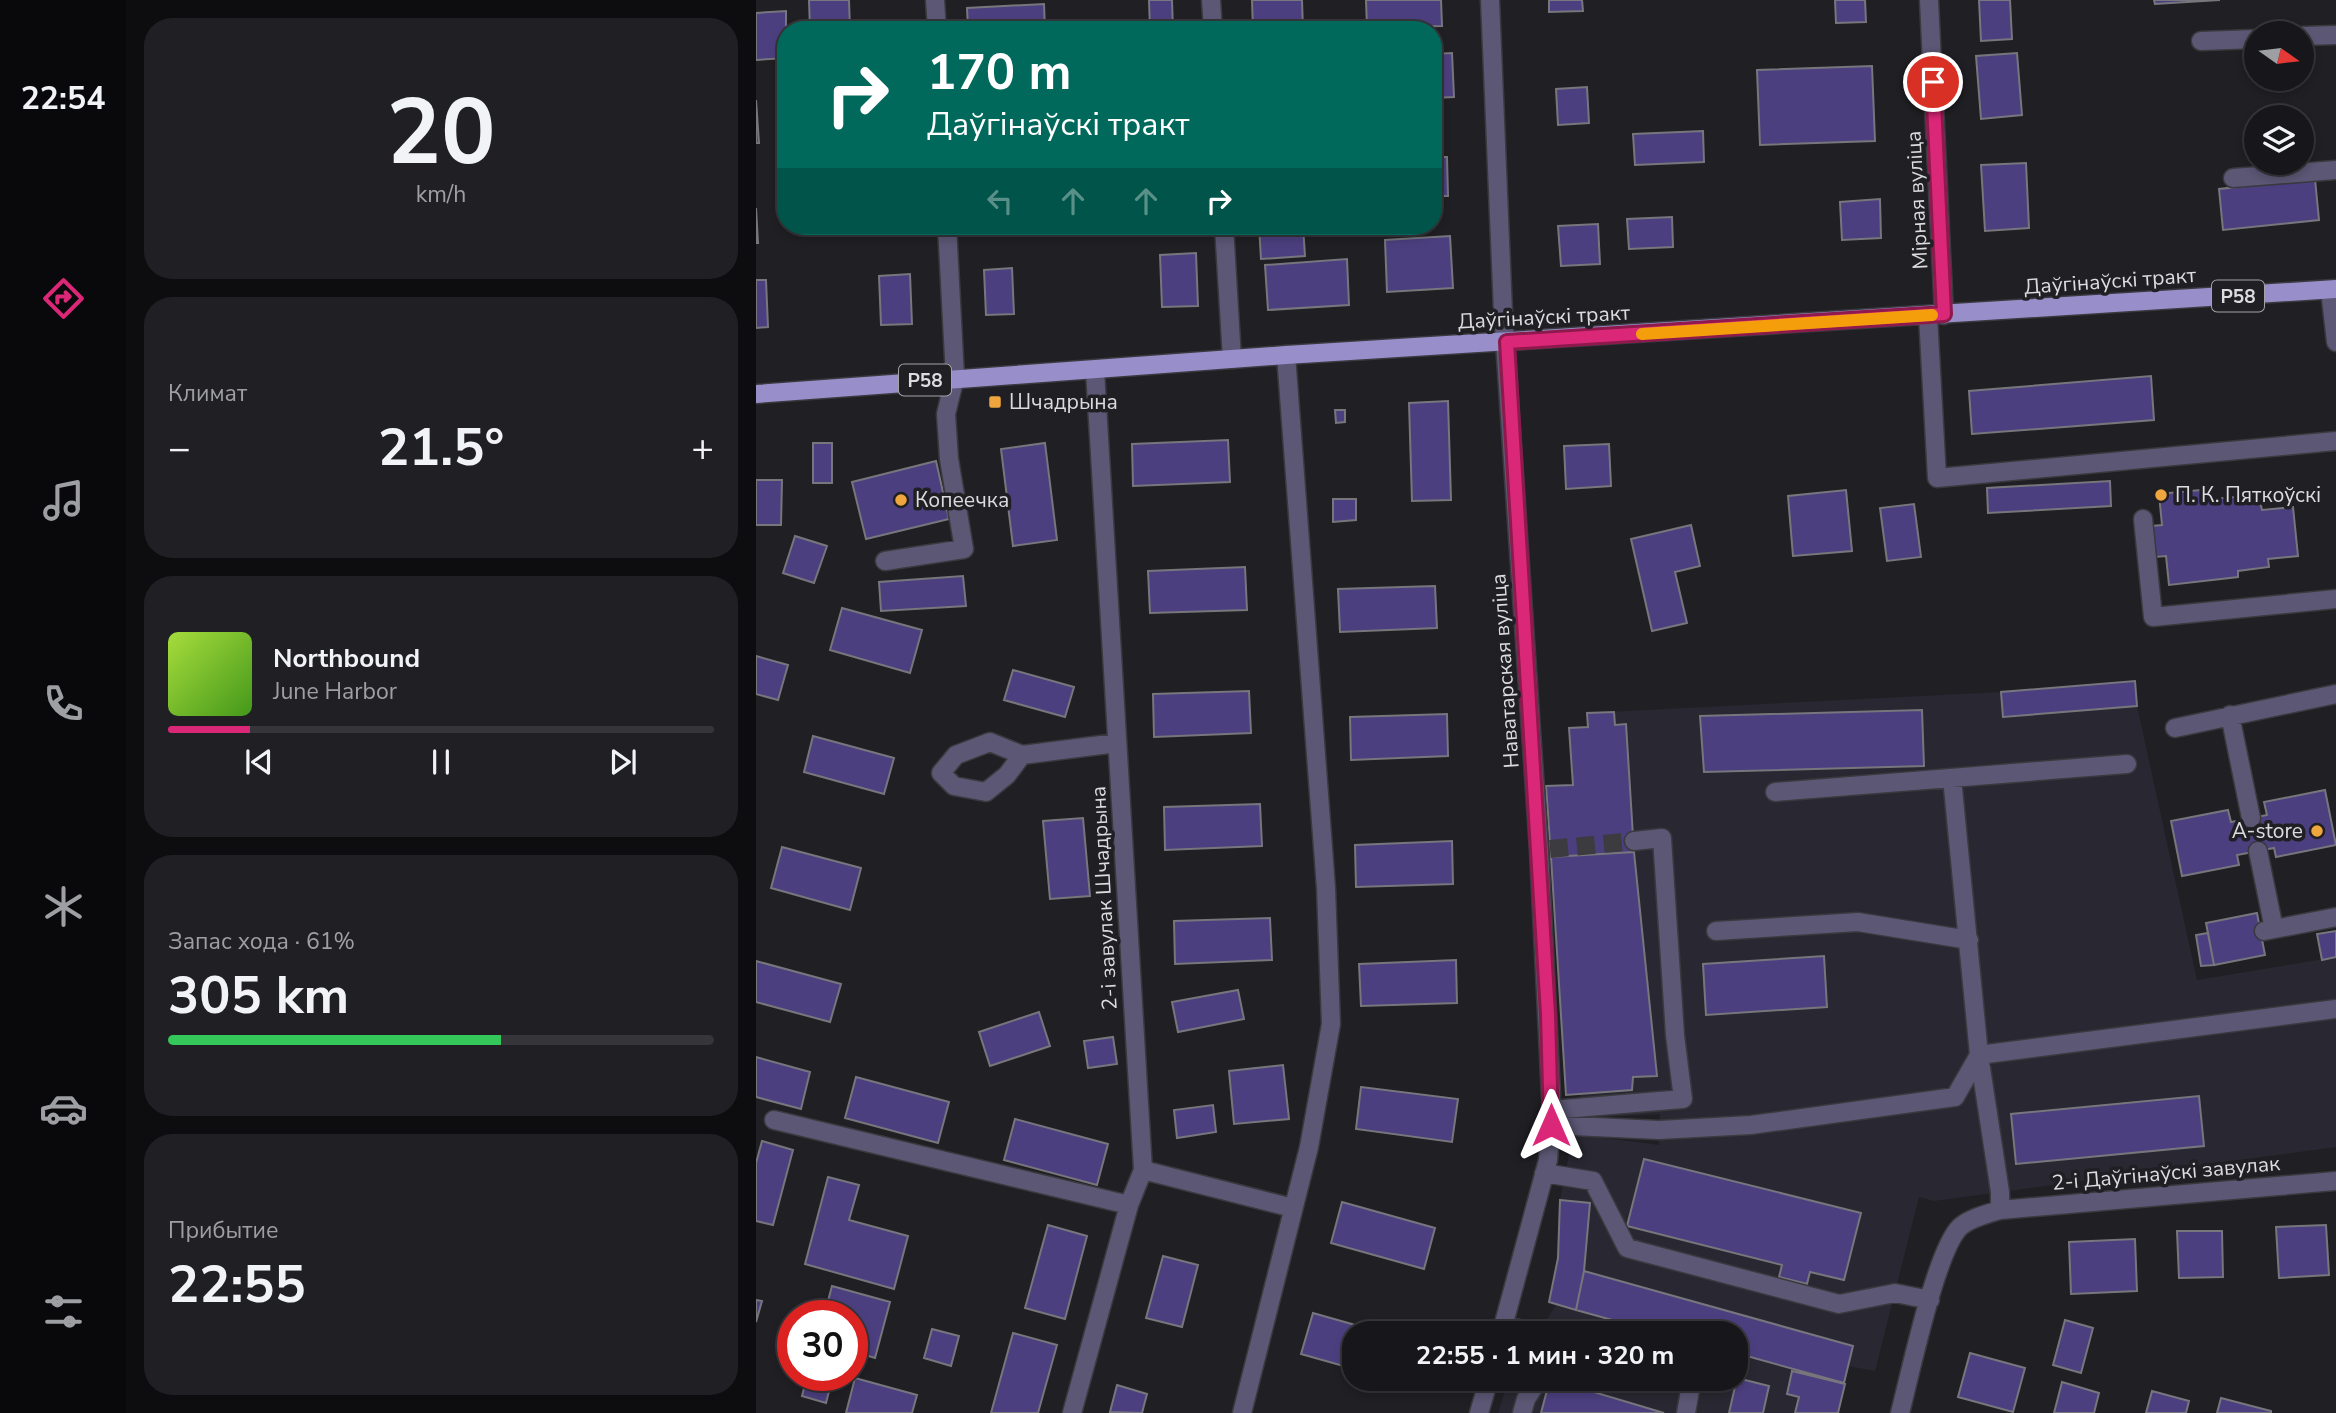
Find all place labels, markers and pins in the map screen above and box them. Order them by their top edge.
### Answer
pin [1903,52,1963,112]
place label: Шчадрына [1009,388,1118,416]
marker: Шчадрына [987,394,1003,410]
place label: П. К. Пяткоўскі [2175,481,2321,509]
place label: Копеечка [915,486,1009,514]
marker: П. К. Пяткоўскі [2153,487,2169,503]
marker: Копеечка [893,492,909,508]
place label: А-store [2232,817,2303,845]
marker: А-store [2309,823,2325,839]

